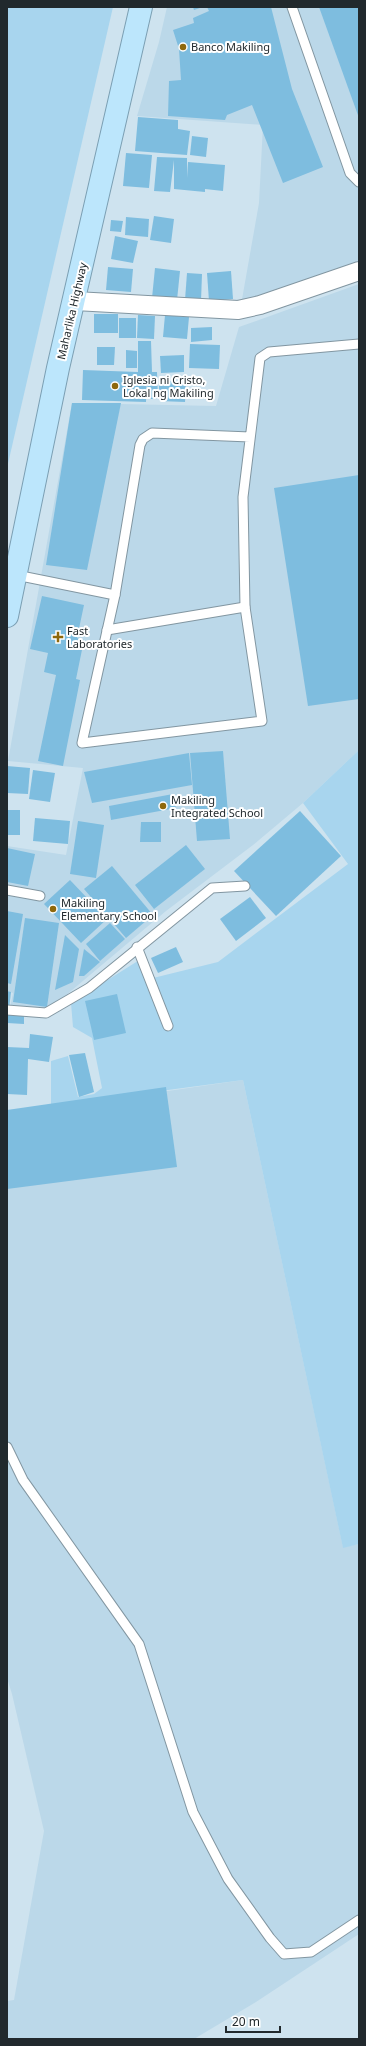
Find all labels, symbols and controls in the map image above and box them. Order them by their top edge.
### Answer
place label: Banco Makiling [191,39,270,54]
marker: Banco Makiling [178,42,188,52]
street label: Maharlika Highway [53,260,90,361]
place label: Iglesia ni Cristo, Lokal ng Makiling [123,372,214,400]
marker: Iglesia ni Cristo, Lokal ng Makiling [110,381,120,391]
place label: Fast Laboratories [67,623,132,651]
marker: Fast Laboratories [52,631,64,643]
place label: Makiling Integrated School [171,792,263,820]
marker: Makiling Integrated School [158,801,168,811]
place label: Makiling Elementary School [61,895,157,923]
marker: Makiling Elementary School [48,904,58,914]
scale bar [226,2008,280,2034]
text: 20 m [232,2013,260,2030]

